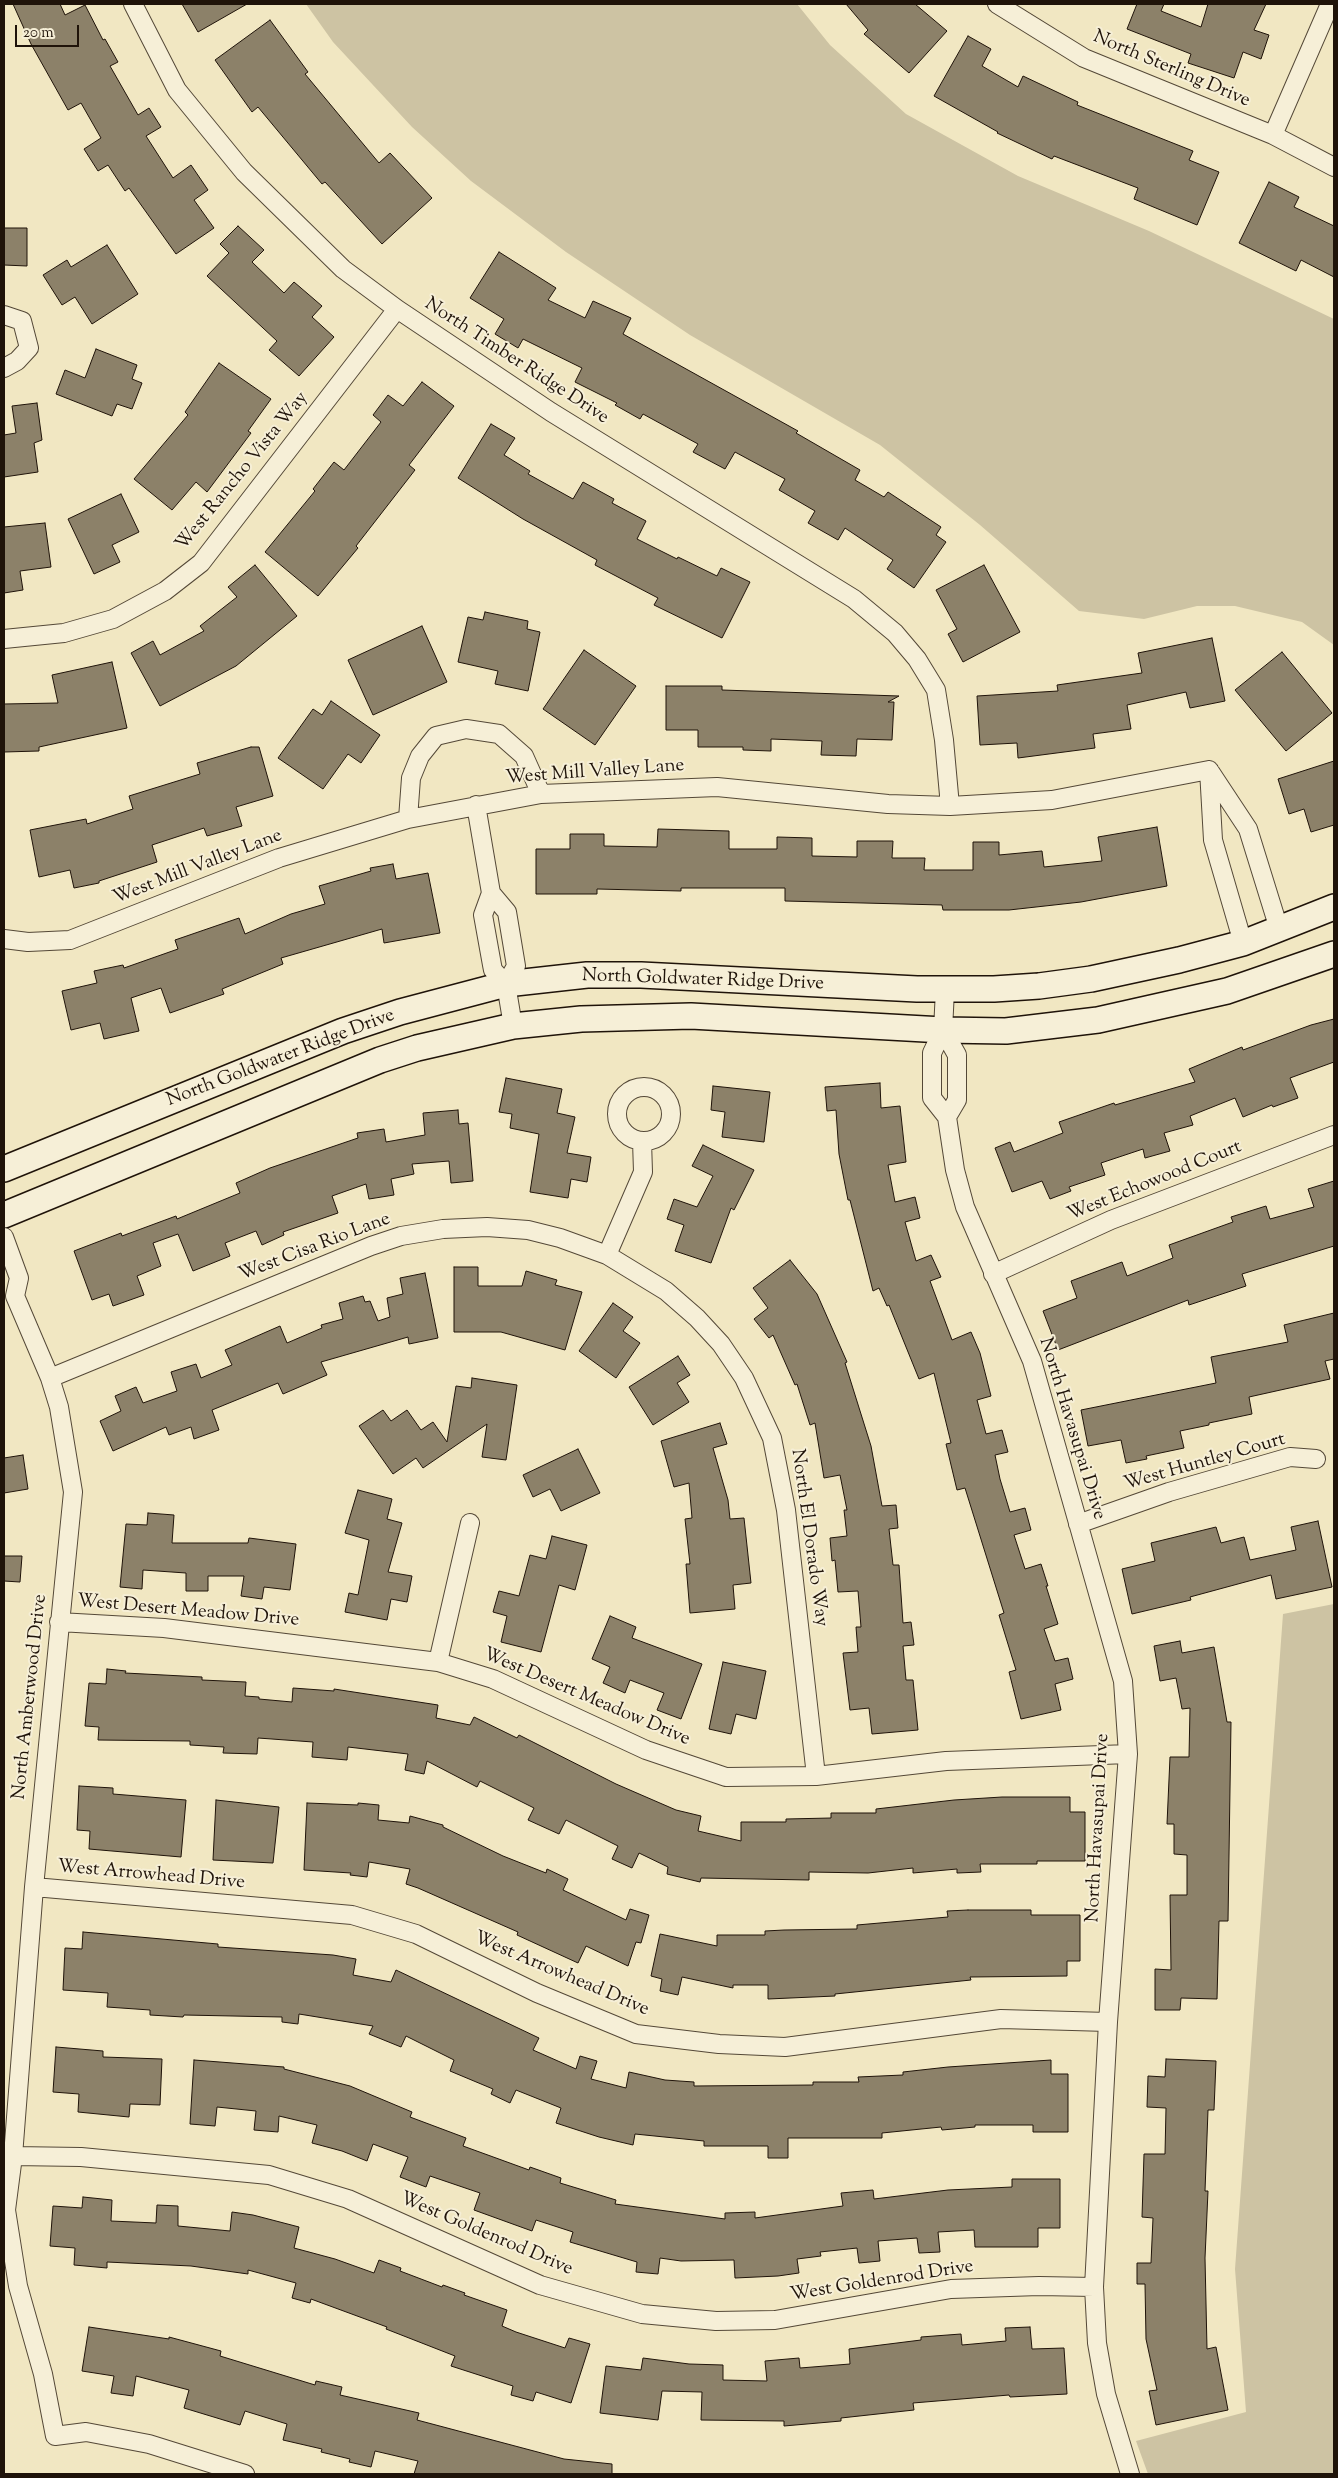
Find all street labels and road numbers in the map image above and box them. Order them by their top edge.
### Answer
street label: North Sterling Drive [1089,27,1253,113]
street label: North Timber Ridge Drive [420,294,612,430]
street label: West Rancho Vista Way [172,388,314,556]
street label: West Mill Valley Lane [505,755,685,791]
street label: West Mill Valley Lane [110,825,286,911]
street label: North Goldwater Ridge Drive [582,965,824,997]
street label: North Goldwater Ridge Drive [164,1005,398,1113]
street label: West Echowood Court [1065,1137,1245,1227]
street label: West Cisa Rio Lane [236,1209,394,1287]
street label: North Havasupai Drive [1032,1335,1110,1523]
street label: West Huntley Court [1122,1429,1288,1497]
street label: North El Dorado Way [784,1448,832,1628]
street label: West Desert Meadow Drive [76,1591,300,1633]
street label: North Amberwood Drive [9,1593,53,1801]
street label: West Desert Meadow Drive [479,1644,693,1752]
street label: North Havasupai Drive [1083,1733,1115,1923]
street label: West Arrowhead Drive [56,1856,246,1896]
street label: West Arrowhead Drive [470,1928,652,2022]
street label: West Goldenrod Drive [396,2188,576,2282]
street label: West Goldenrod Drive [789,2256,975,2308]

